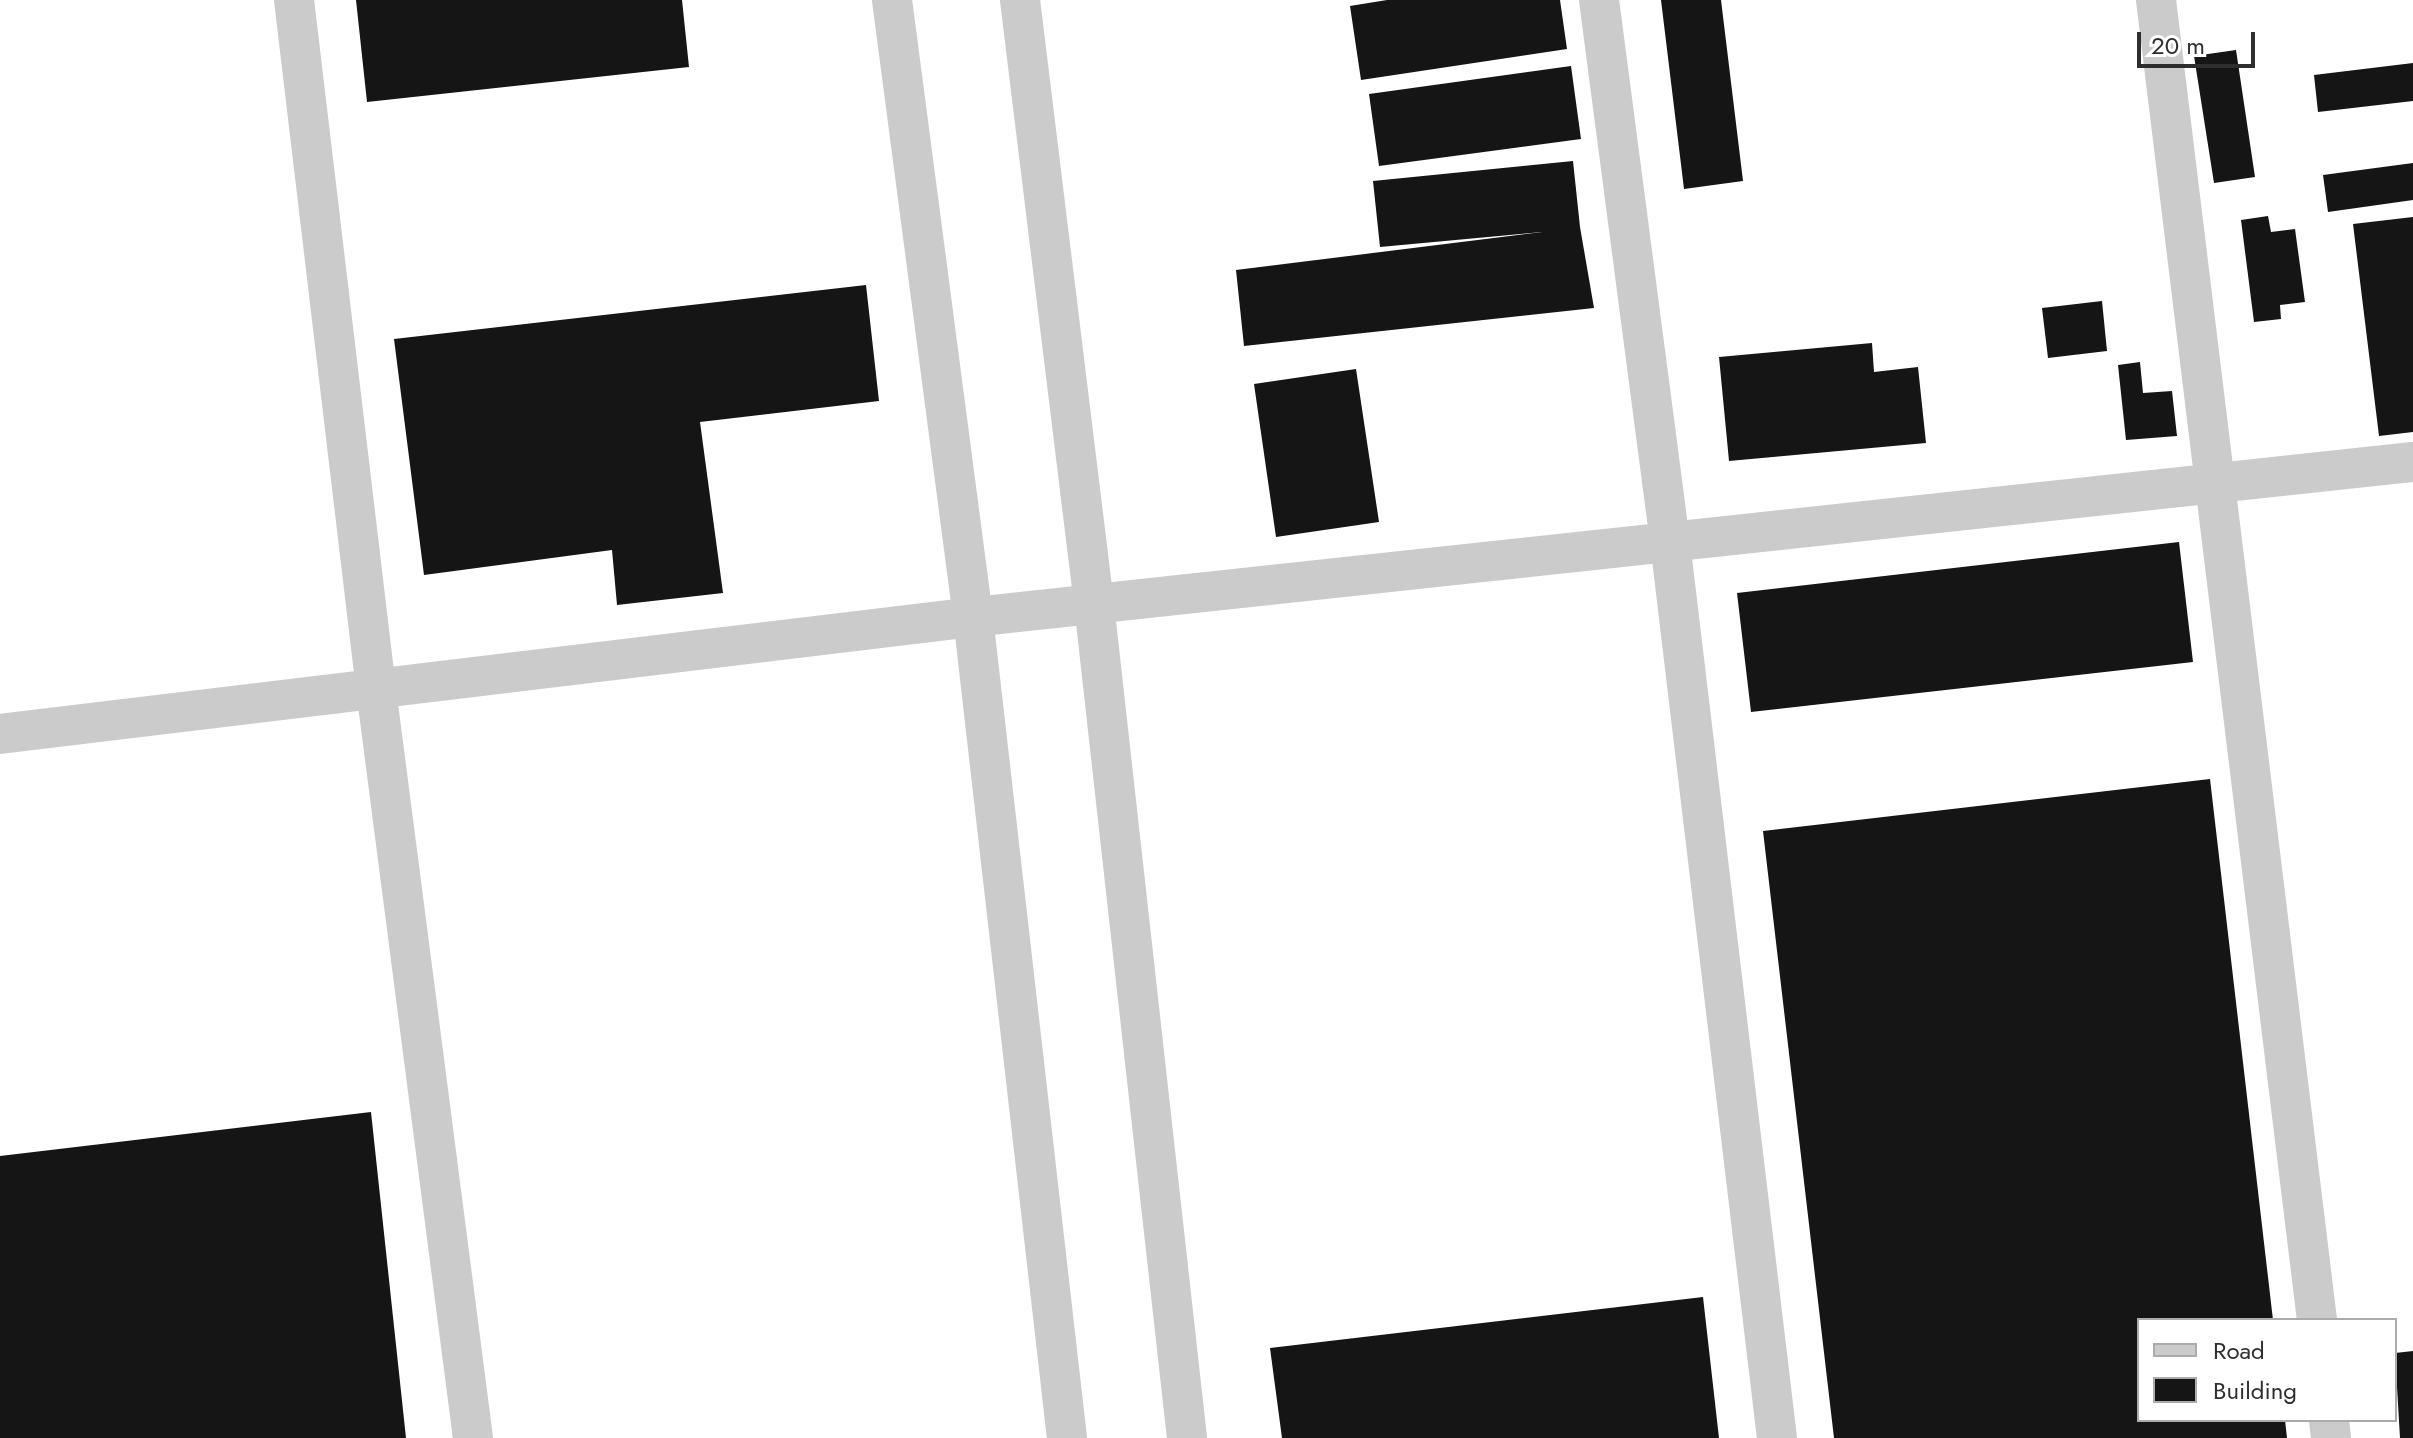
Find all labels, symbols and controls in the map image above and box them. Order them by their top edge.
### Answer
scale bar [2141,16,2259,66]
text: 20 m [2151,28,2205,63]
legend [2137,1318,2397,1422]
text: Road [2213,1333,2265,1368]
text: Building [2213,1373,2297,1408]

